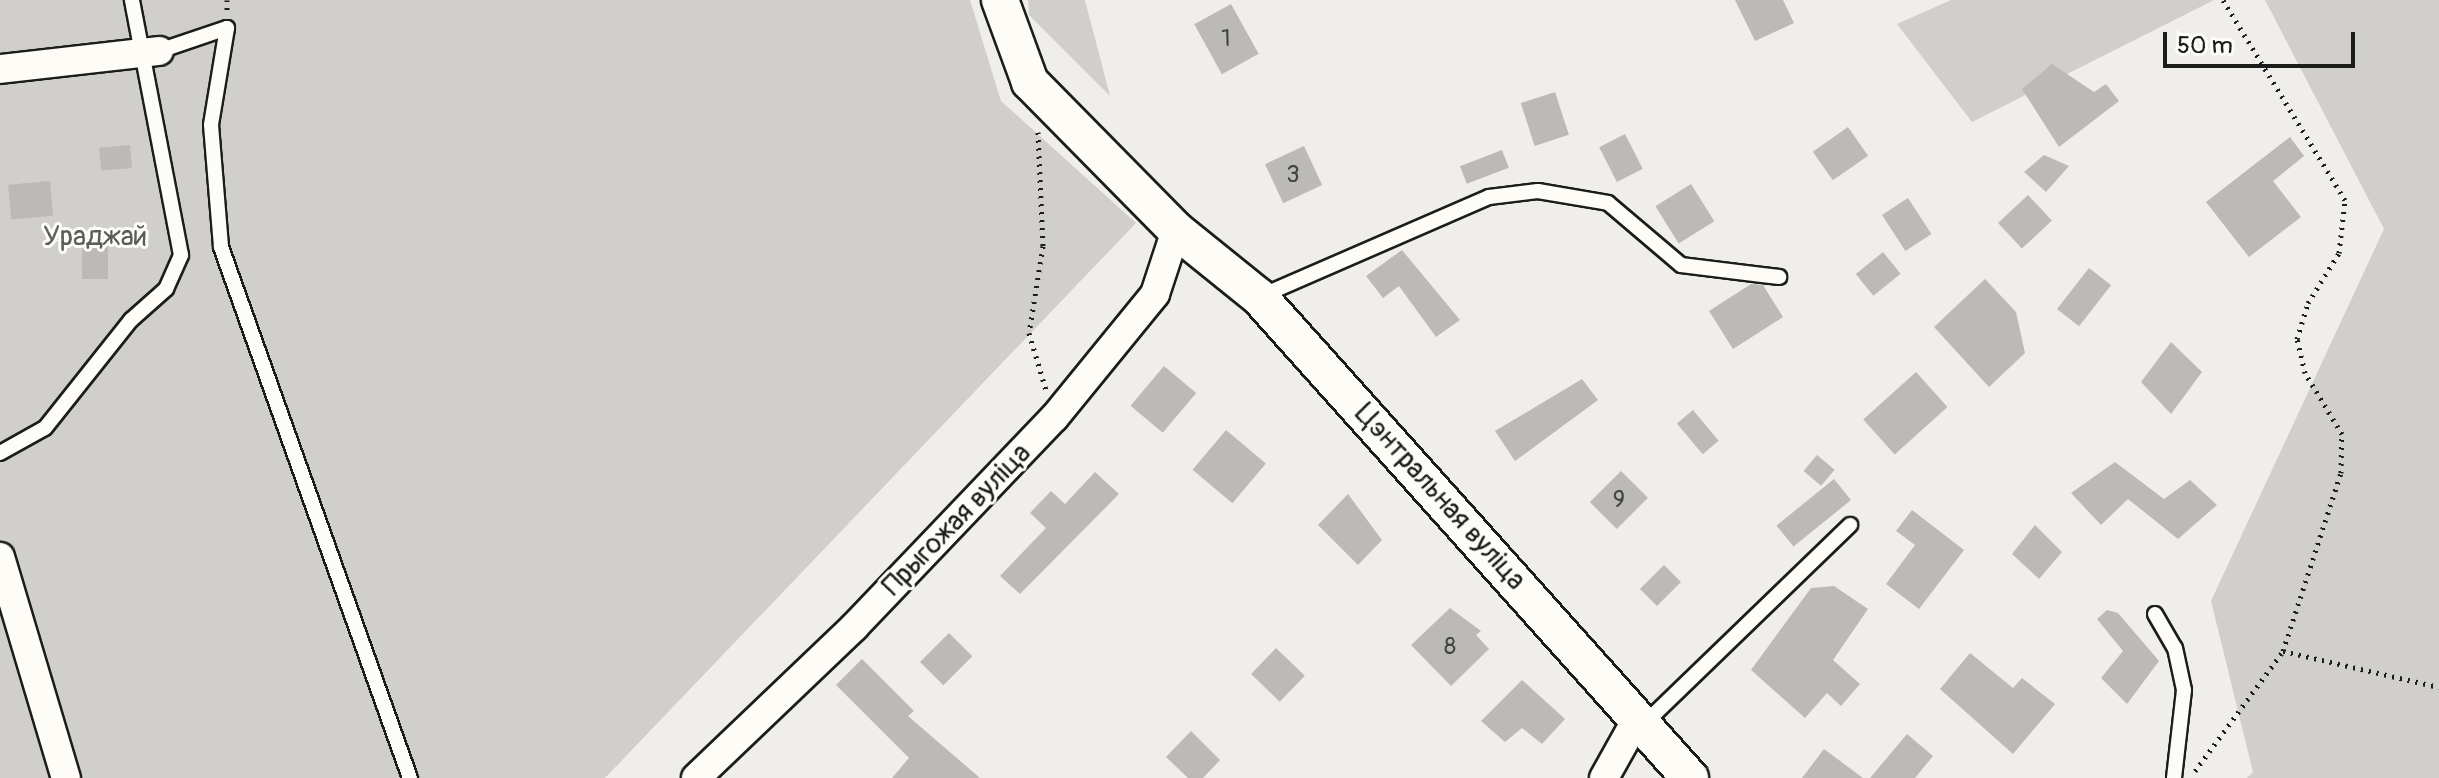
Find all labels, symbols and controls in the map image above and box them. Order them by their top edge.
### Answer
scale bar [2167,16,2359,66]
house number: 1 [1221,25,1231,53]
text: 50 m [2177,31,2233,60]
house number: 3 [1286,161,1300,189]
park label: Ураджай [43,220,147,254]
street label: Цэнтральная вуліца [1348,397,1532,597]
street label: Прыгожая вуліца [876,437,1038,603]
house number: 9 [1613,486,1625,514]
house number: 8 [1444,633,1456,661]

